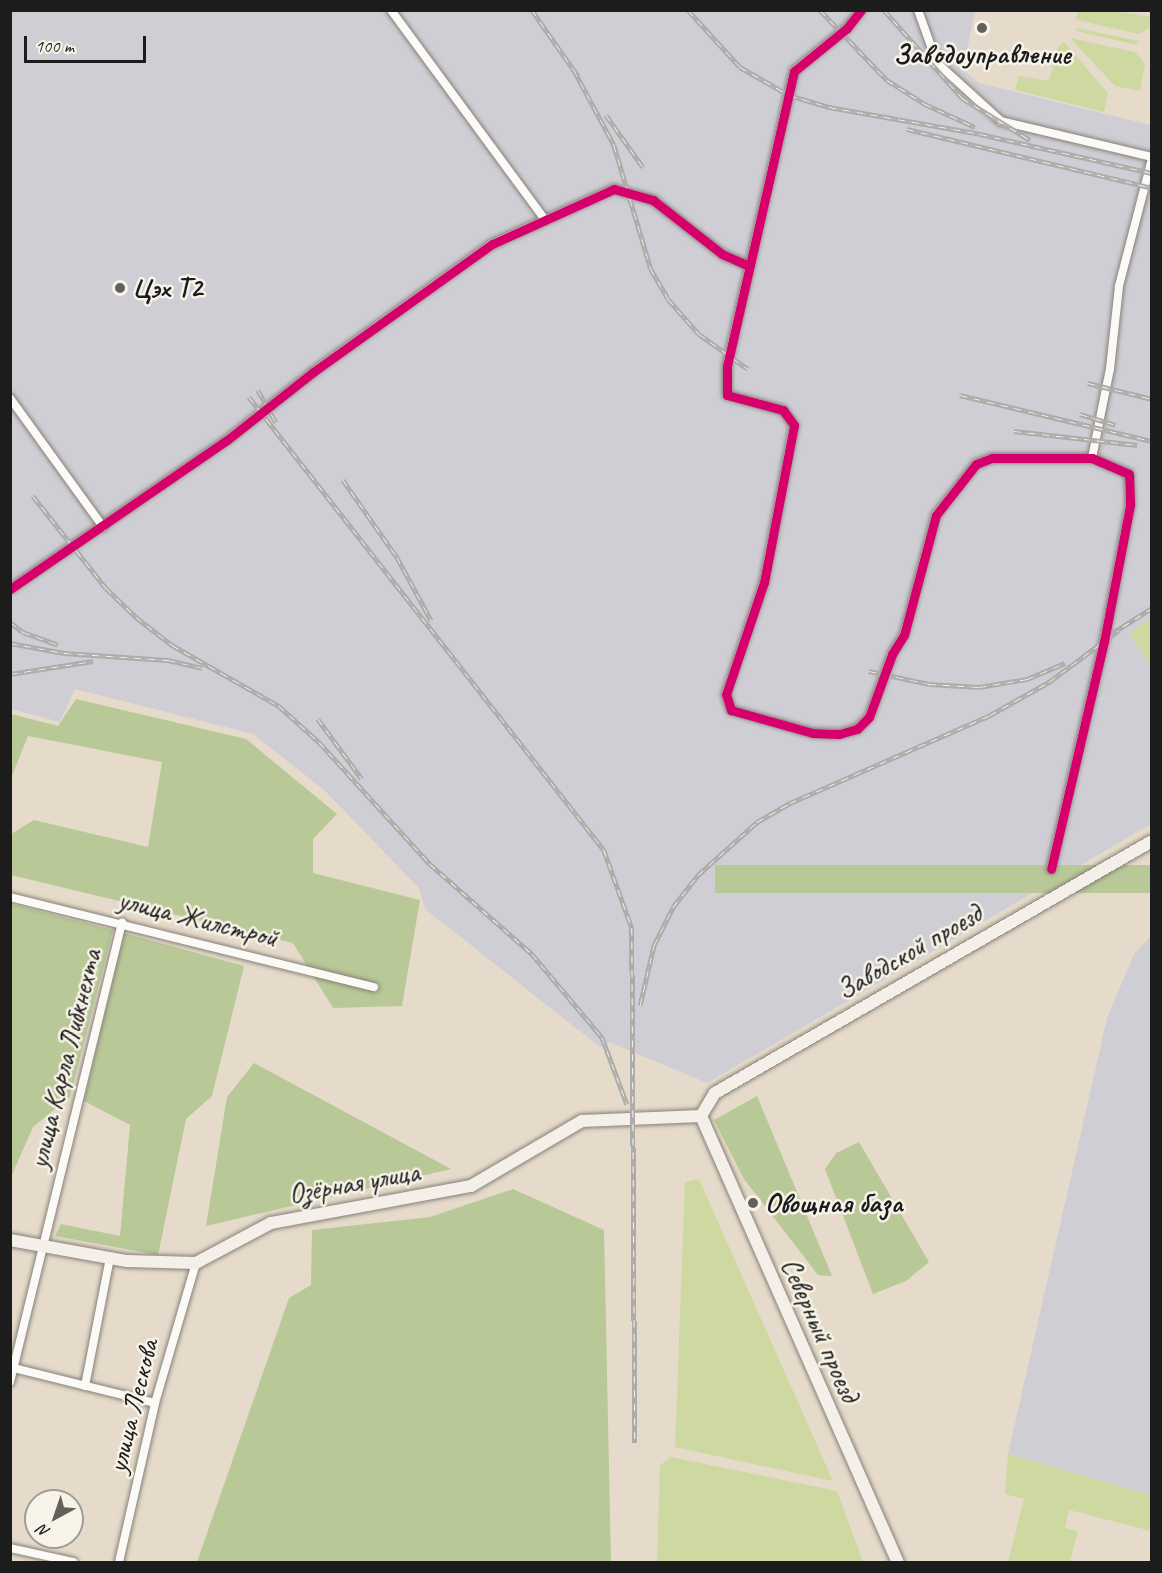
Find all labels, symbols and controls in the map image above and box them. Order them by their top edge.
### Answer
marker: Заводоуправление [975,21,989,35]
scale bar [27,24,148,62]
text: 100 m [35,35,74,57]
place label: Заводоуправление [893,37,1071,71]
place label: Цэх Т2 [132,271,202,305]
marker: Цэх Т2 [113,281,127,295]
street label: улица Жилстрой [115,883,281,955]
street label: Заводской проезд [830,897,988,1007]
street label: улица Карла Либкнехта [21,945,109,1173]
street label: Озёрная улица [285,1155,423,1211]
place label: Овощная база [765,1186,903,1220]
marker: Овощная база [746,1196,760,1210]
street label: Северный проезд [773,1253,867,1407]
street label: улица Лескова [100,1336,166,1476]
north arrow [24,1489,84,1549]
text: N [33,1520,54,1542]

